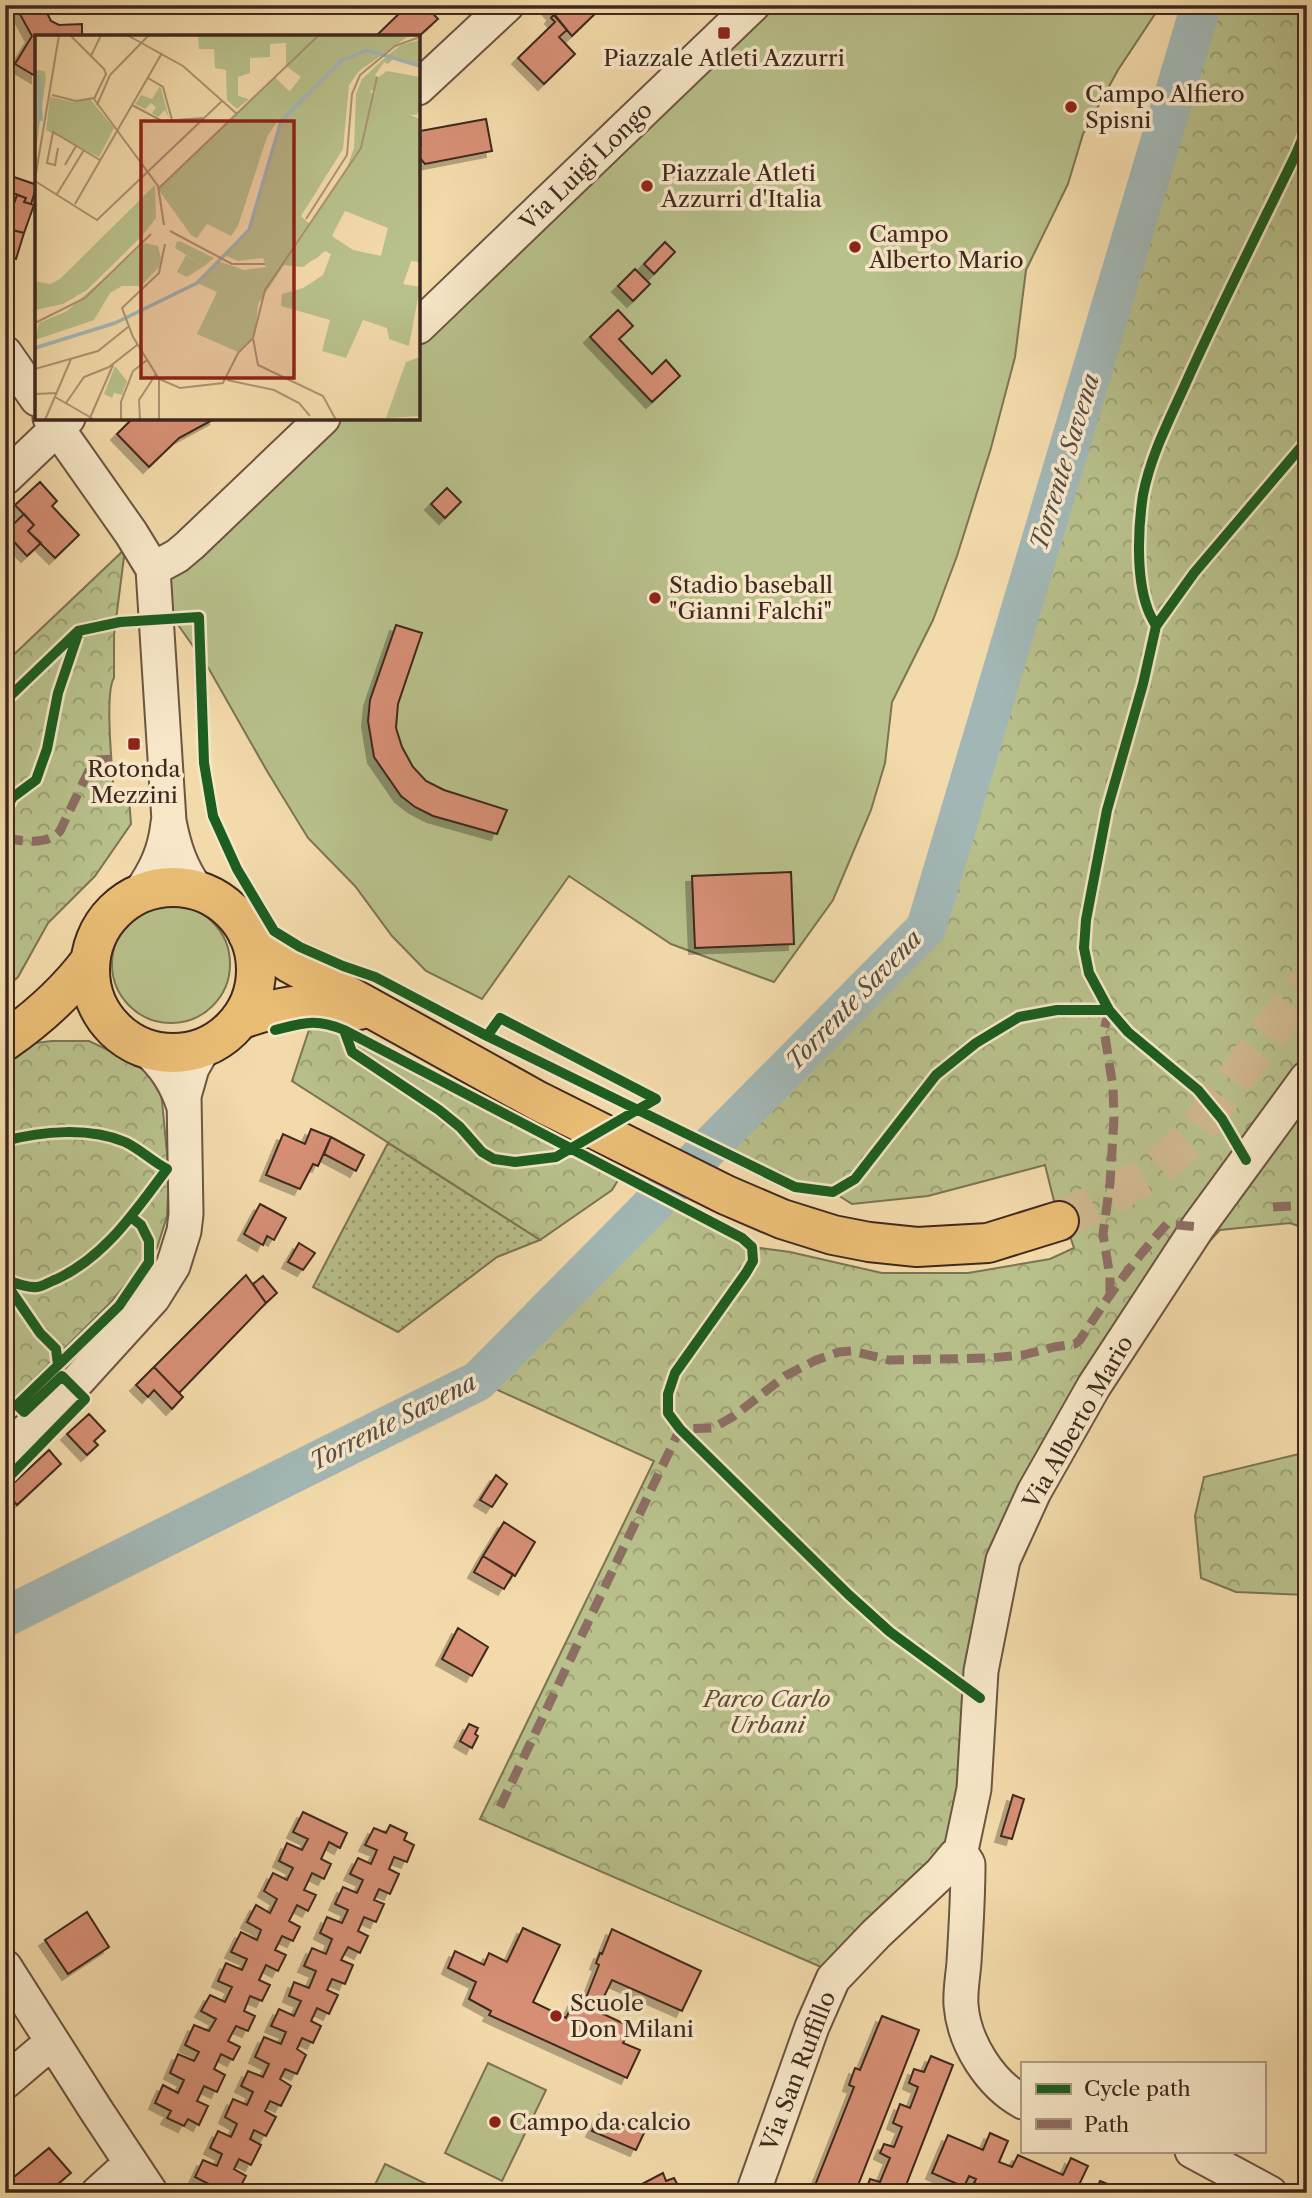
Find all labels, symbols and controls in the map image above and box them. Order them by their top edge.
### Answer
marker: Piazzale Atleti Azzurri [716,25,732,41]
inset map [35,35,420,420]
place label: Piazzale Atleti Azzurri [603,44,845,72]
place label: Campo Alfiero Spisni [1085,80,1245,134]
street label: Via Luigi Longo [513,96,658,237]
marker: Campo Alfiero Spisni [1063,99,1079,115]
place label: Piazzale Atleti Azzurri d'Italia [660,159,823,213]
marker: Piazzale Atleti Azzurri d'Italia [639,178,655,194]
place label: Campo Alberto Mario [868,220,1024,274]
marker: Campo Alberto Mario [847,239,863,255]
water label: Torrente Savena [1024,370,1105,554]
place label: Stadio baseball "Gianni Falchi" [669,571,833,625]
marker: Stadio baseball "Gianni Falchi" [647,590,663,606]
marker: Rotonda Mezzini [126,736,142,752]
place label: Rotonda Mezzini [87,755,182,809]
water label: Torrente Savena [780,924,928,1076]
street label: Via Alberto Mario [1017,1330,1139,1514]
water label: Torrente Savena [305,1367,481,1476]
park label: Parco Carlo Urbani [702,1685,831,1739]
street label: Via San Ruffillo [754,1987,841,2156]
place label: Scuole Don Milani [570,1989,694,2043]
marker: Scuole Don Milani [548,2008,564,2024]
legend [1021,2062,1266,2152]
text: Cycle path [1084,2076,1191,2101]
place label: Campo da calcio [509,2108,691,2136]
text: Path [1084,2112,1129,2137]
marker: Campo da calcio [487,2114,503,2130]

